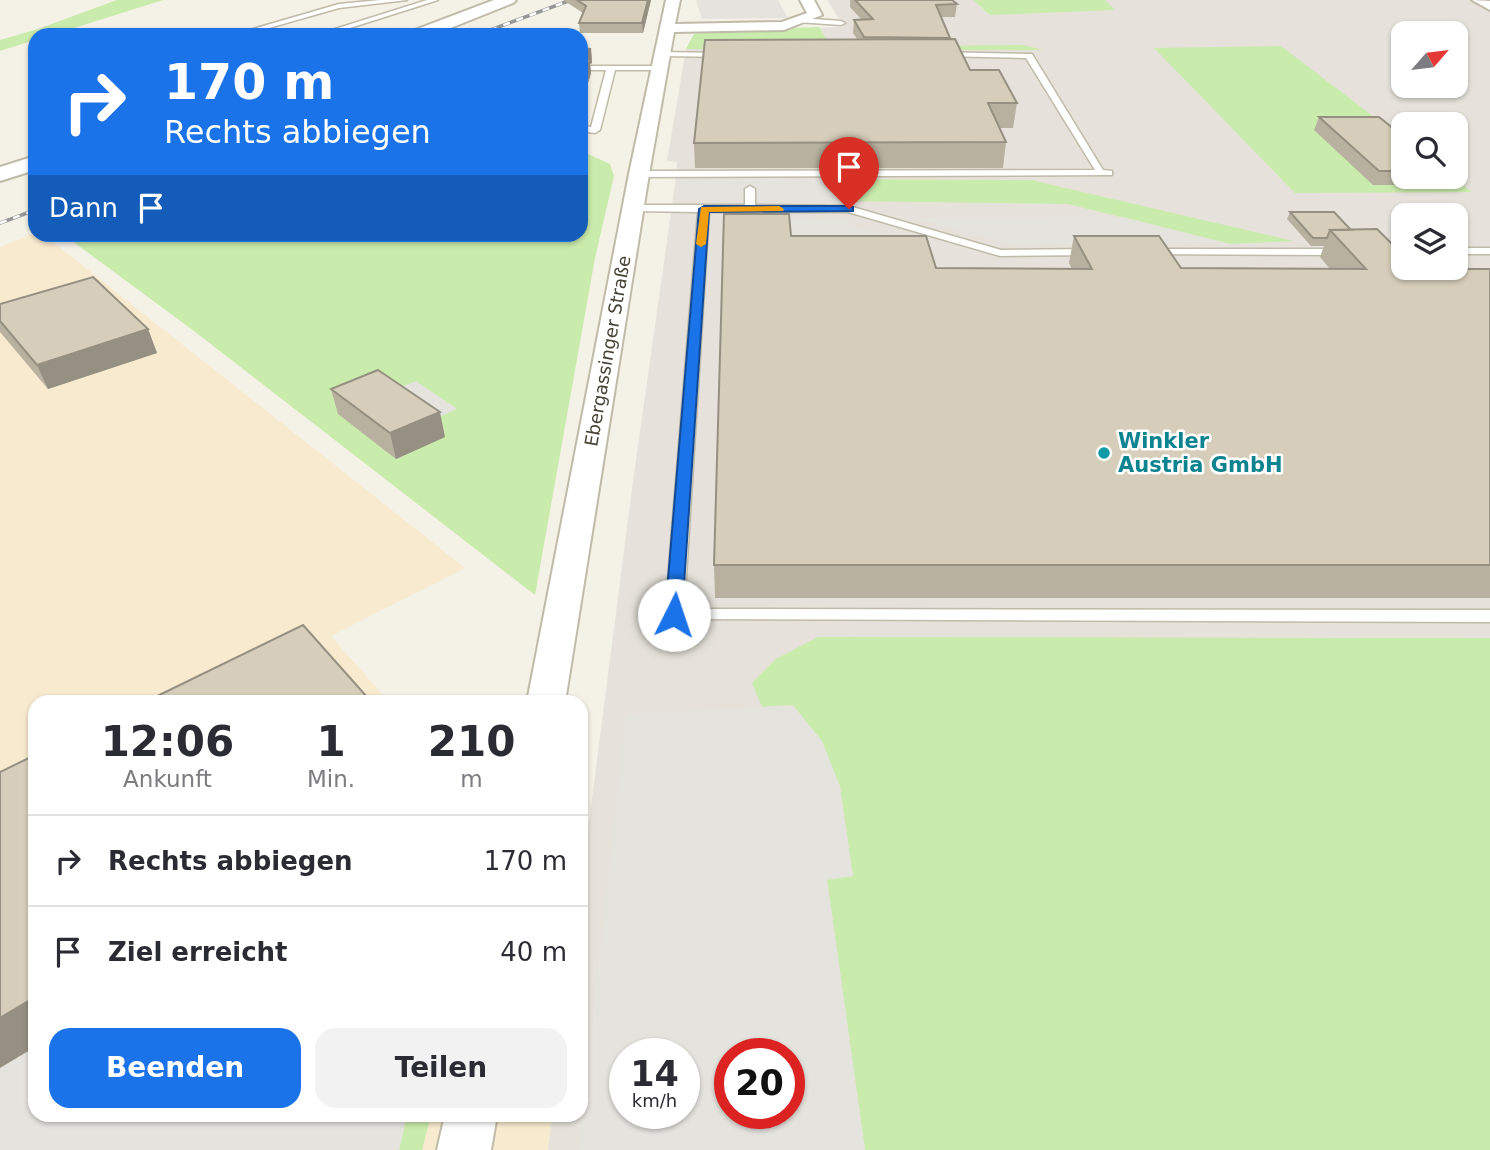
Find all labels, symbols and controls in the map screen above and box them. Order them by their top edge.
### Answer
north arrow [1391,21,1468,98]
map controls [1391,21,1468,280]
text: 170 m [164,54,334,111]
icon: right [49,56,140,147]
button: search [1391,112,1468,189]
text: Rechts abbiegen [164,113,431,151]
pin [819,137,879,209]
icon: arrive [830,148,868,186]
icon: arrive [132,189,170,227]
text: Dann [49,193,118,223]
button: layers [1391,203,1468,280]
street label: Ebergassinger Straße [580,254,635,448]
place label: Winkler Austria GmbH [1118,429,1283,477]
marker: Winkler Austria GmbH [1096,445,1112,461]
position arrow [637,578,711,652]
text: 12:06 [101,717,234,766]
text: 1 [316,717,346,766]
text: 210 [428,717,515,766]
text: Ankunft [123,766,212,792]
text: Min. [307,766,355,792]
text: m [460,766,483,792]
icon: right [49,842,87,880]
text: Rechts abbiegen [108,846,353,876]
text: 170 m [484,846,567,876]
icon: arrive [49,933,87,971]
text: Ziel erreicht [108,937,288,967]
text: 40 m [500,937,567,967]
button: Beenden [49,1028,301,1108]
button: Teilen [315,1028,567,1108]
speed limit sign: 20 [714,1038,805,1129]
text: 14 [630,1054,679,1094]
text: km/h [632,1090,677,1111]

